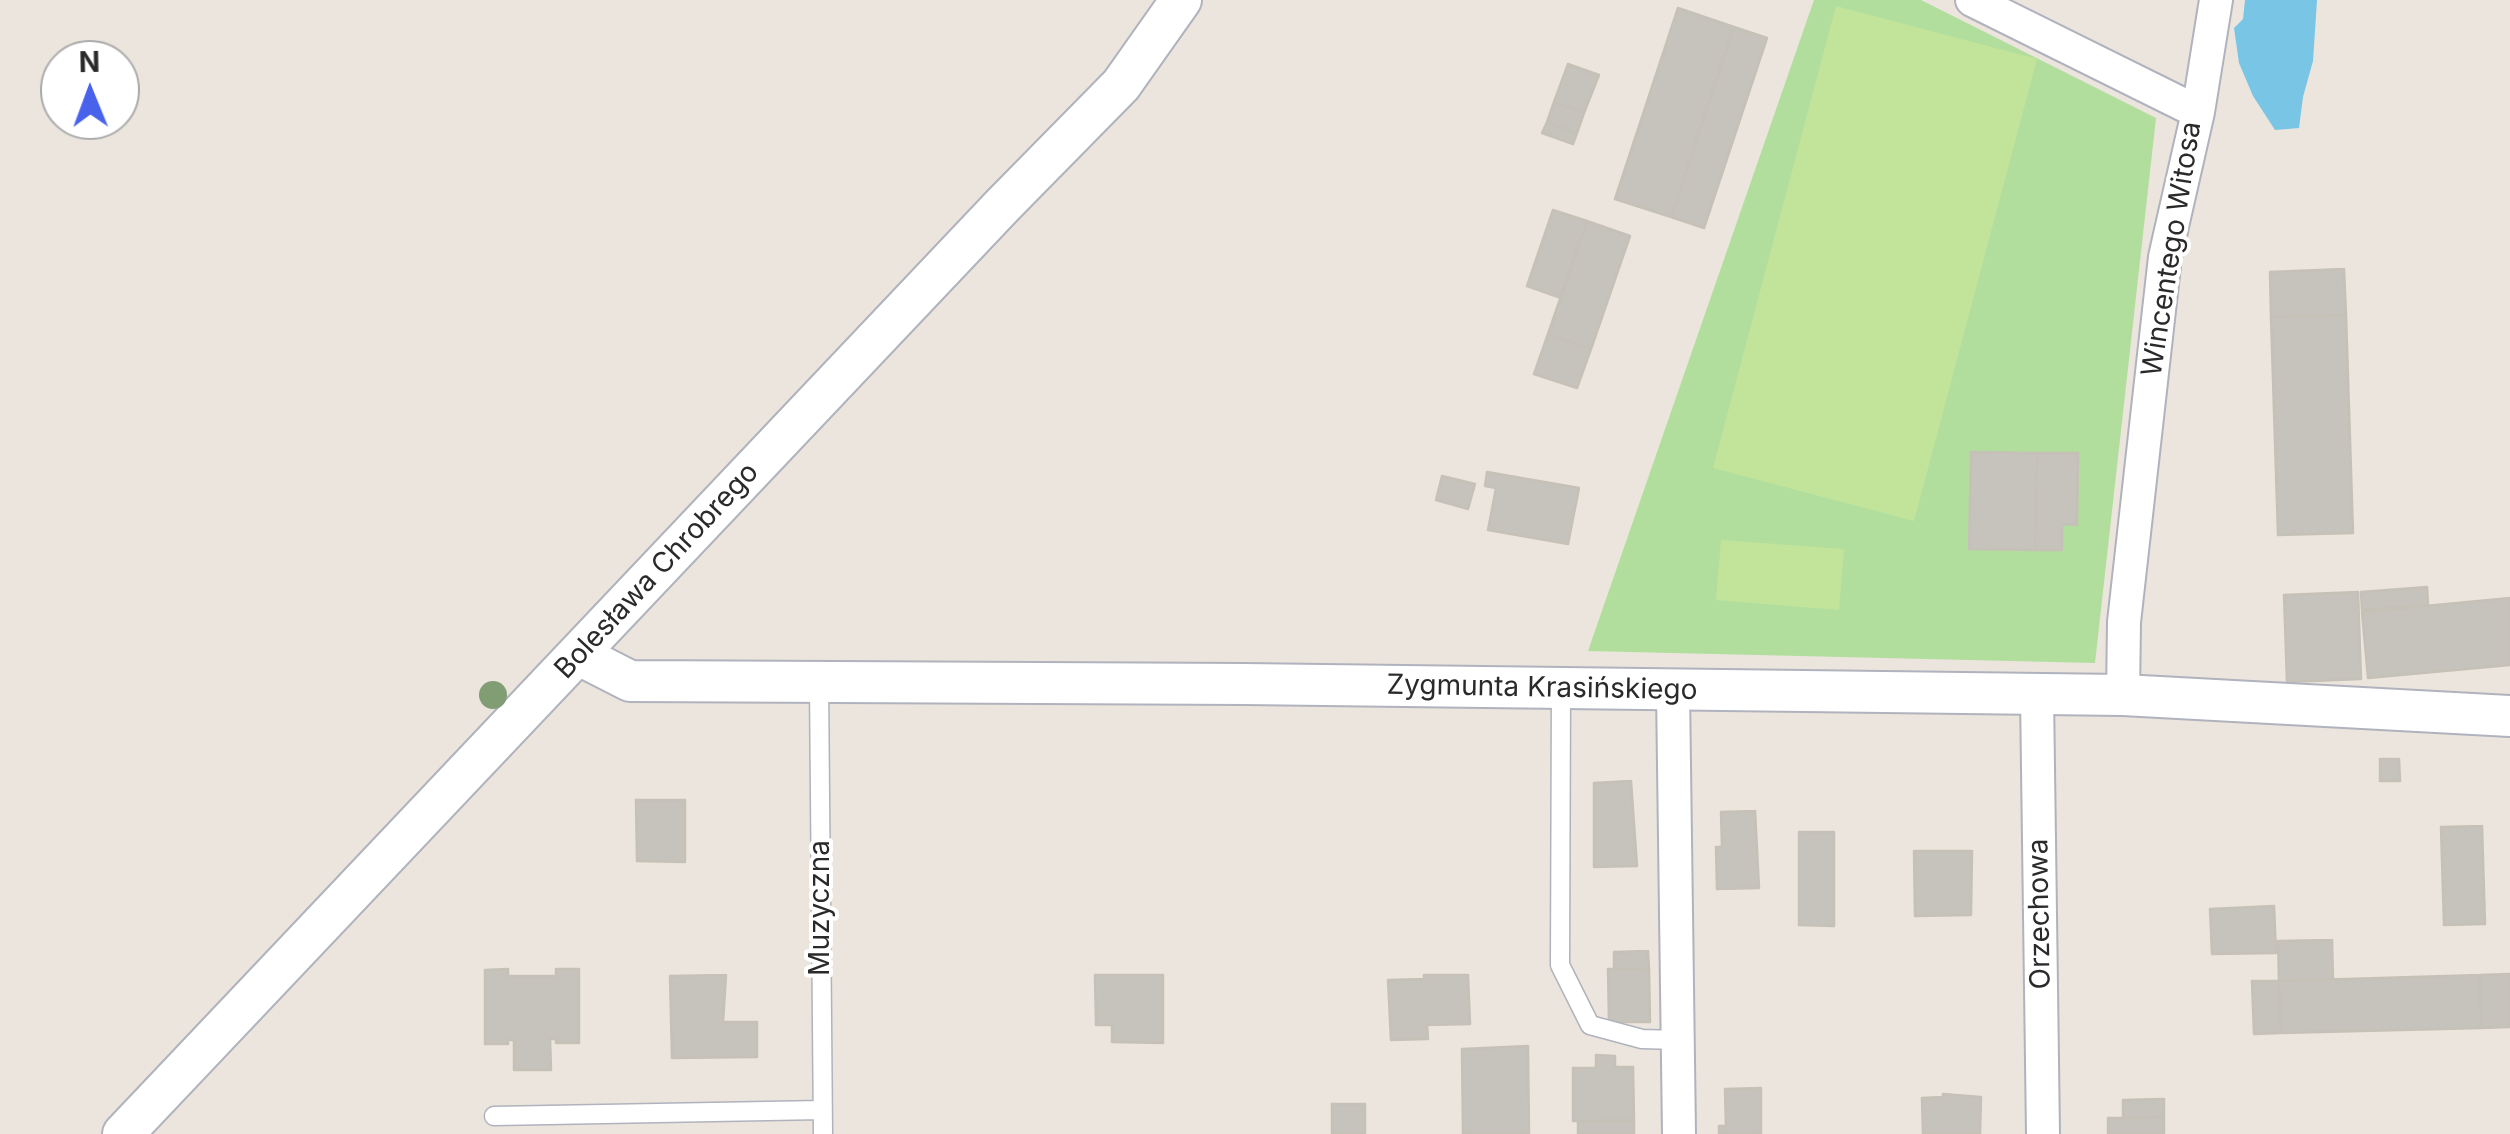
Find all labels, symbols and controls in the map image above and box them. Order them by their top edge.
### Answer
north arrow [40,40,140,140]
text: N [79,45,100,79]
street label: Wincentego Witosa [2135,119,2209,379]
street label: Bolesława Chrobrego [548,456,766,686]
street label: Zygmunta Krasińskiego [1386,668,1698,708]
street label: Orzechowa [2022,838,2058,990]
street label: Muzyczna [804,840,838,976]

